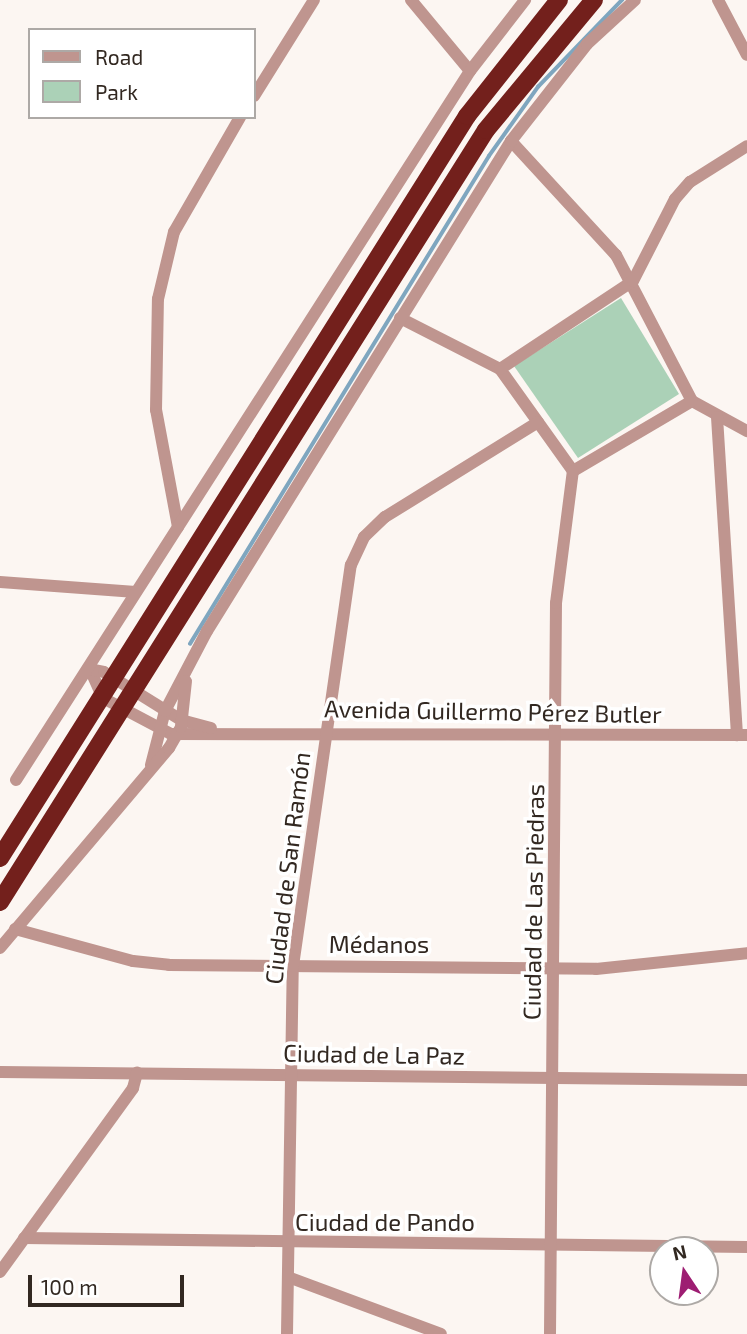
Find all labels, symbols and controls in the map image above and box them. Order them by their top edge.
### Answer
legend [28,28,256,119]
text: Road [95,44,143,69]
text: Park [95,79,138,104]
street label: Avenida Guillermo Pérez Butler [324,694,662,728]
street label: Ciudad de San Ramón [258,750,316,986]
street label: Ciudad de Las Piedras [517,784,549,1020]
street label: Médanos [329,930,429,958]
street label: Ciudad de La Paz [283,1038,465,1070]
street label: Ciudad de Pando [295,1208,475,1236]
north arrow [649,1236,719,1306]
text: N [670,1239,689,1265]
scale bar [32,1260,187,1304]
text: 100 m [41,1274,98,1299]

